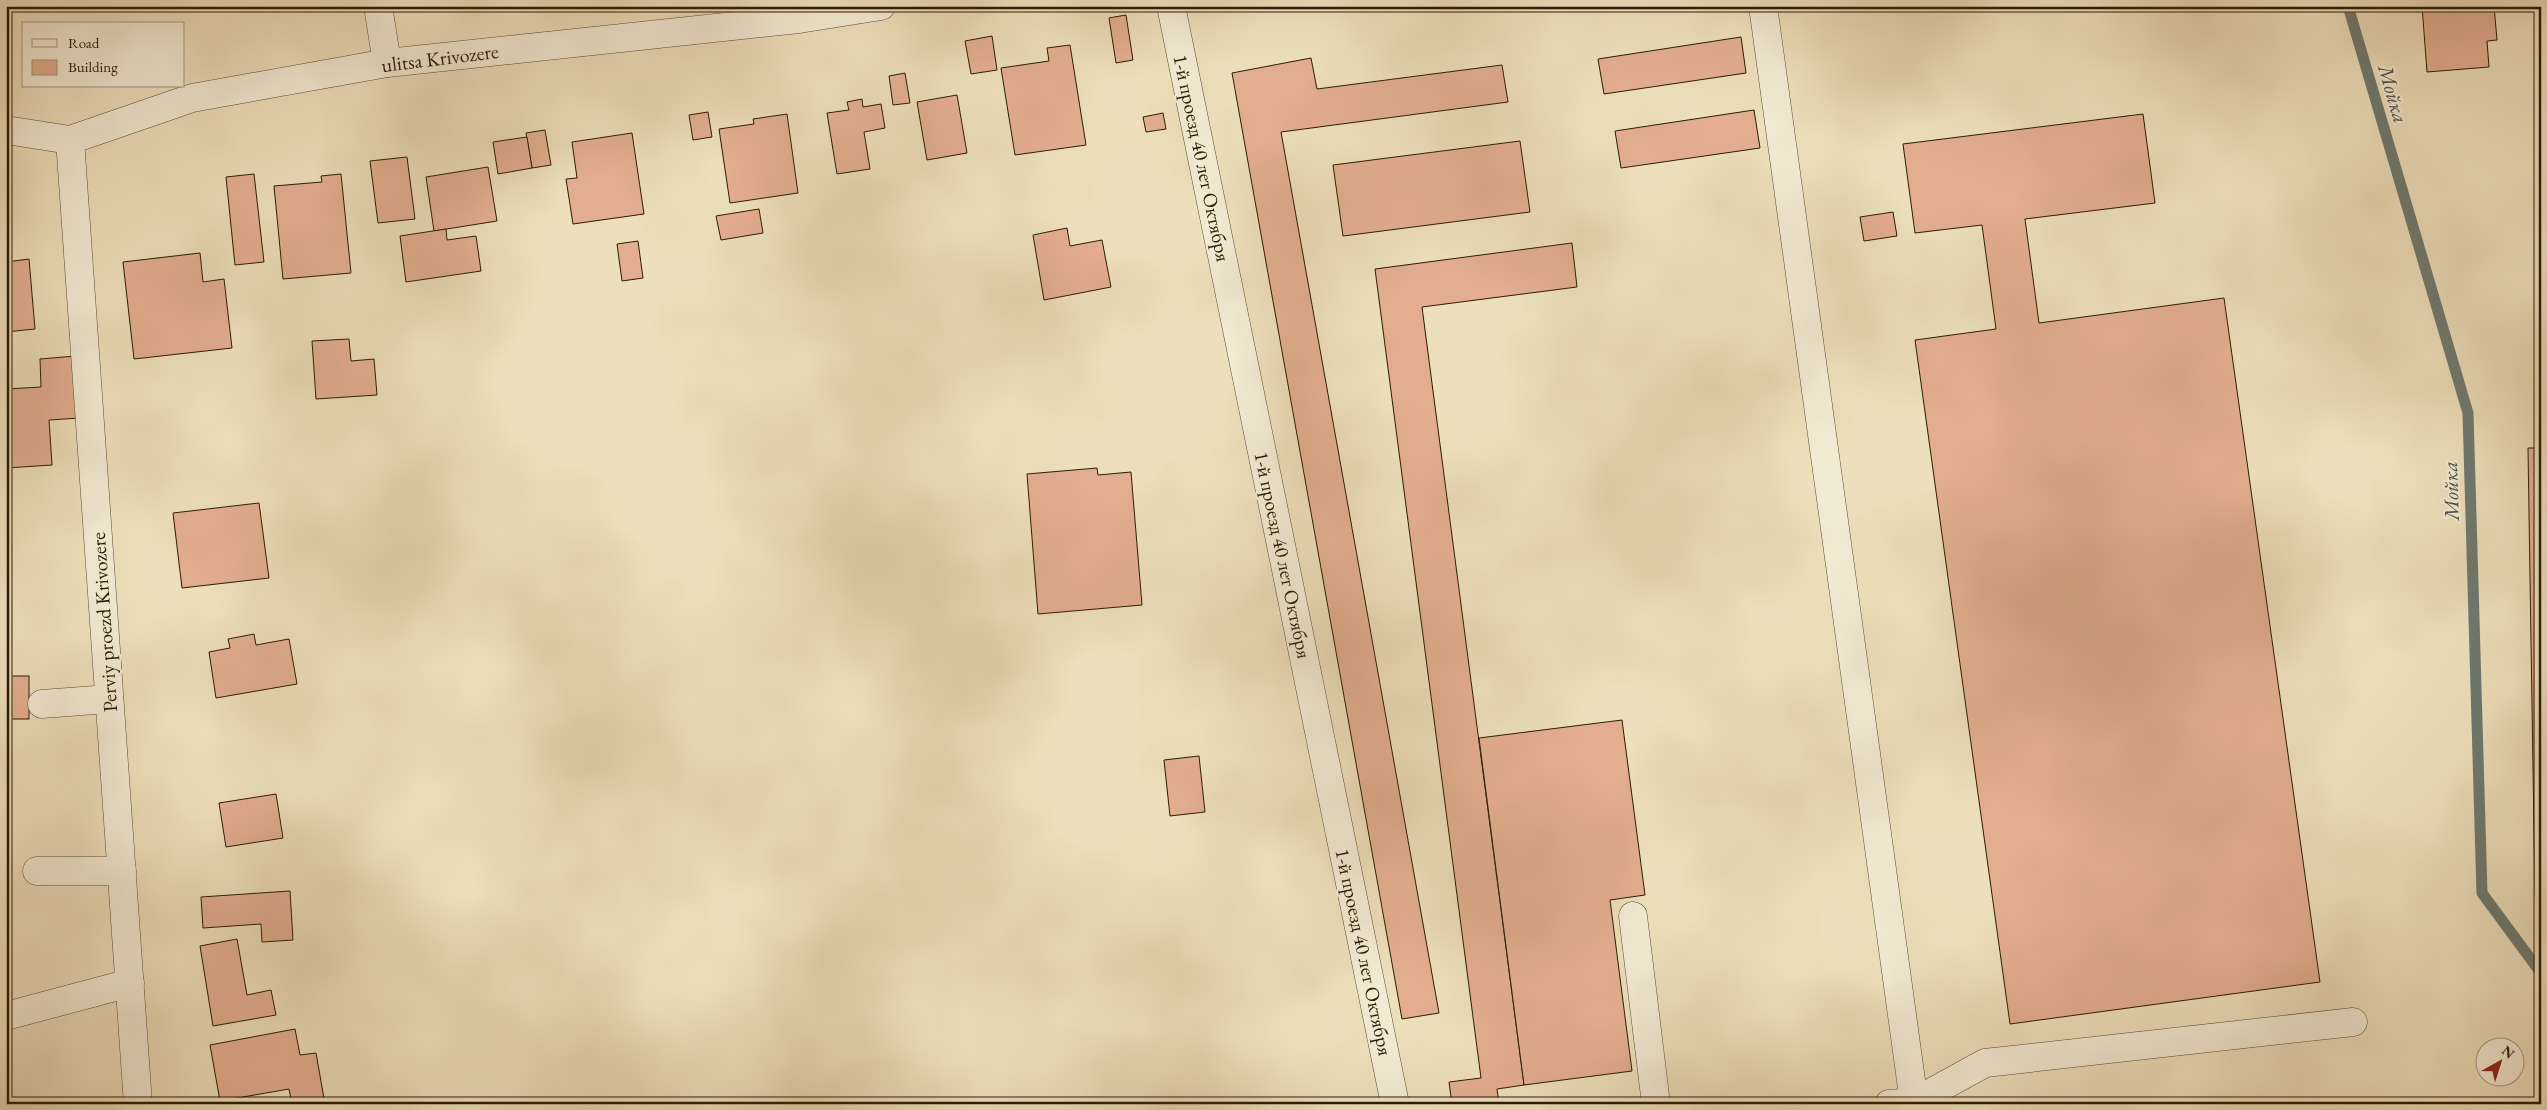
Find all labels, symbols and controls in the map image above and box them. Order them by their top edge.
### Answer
legend [22,22,185,88]
text: Road [68,33,100,52]
street label: ulitsa Krivozere [380,38,500,78]
street label: 1-й проезд 40 лет Октября [1167,52,1237,264]
text: Building [68,57,118,76]
water label: Мойка [2372,60,2415,126]
street label: 1-й проезд 40 лет Октября [1248,449,1318,661]
water label: Мойка [2436,461,2465,523]
street label: Perviy proezd Krivozere [85,531,123,713]
street label: 1-й проезд 40 лет Октября [1329,846,1399,1058]
north arrow [2474,1038,2524,1088]
text: N [2498,1041,2519,1063]

